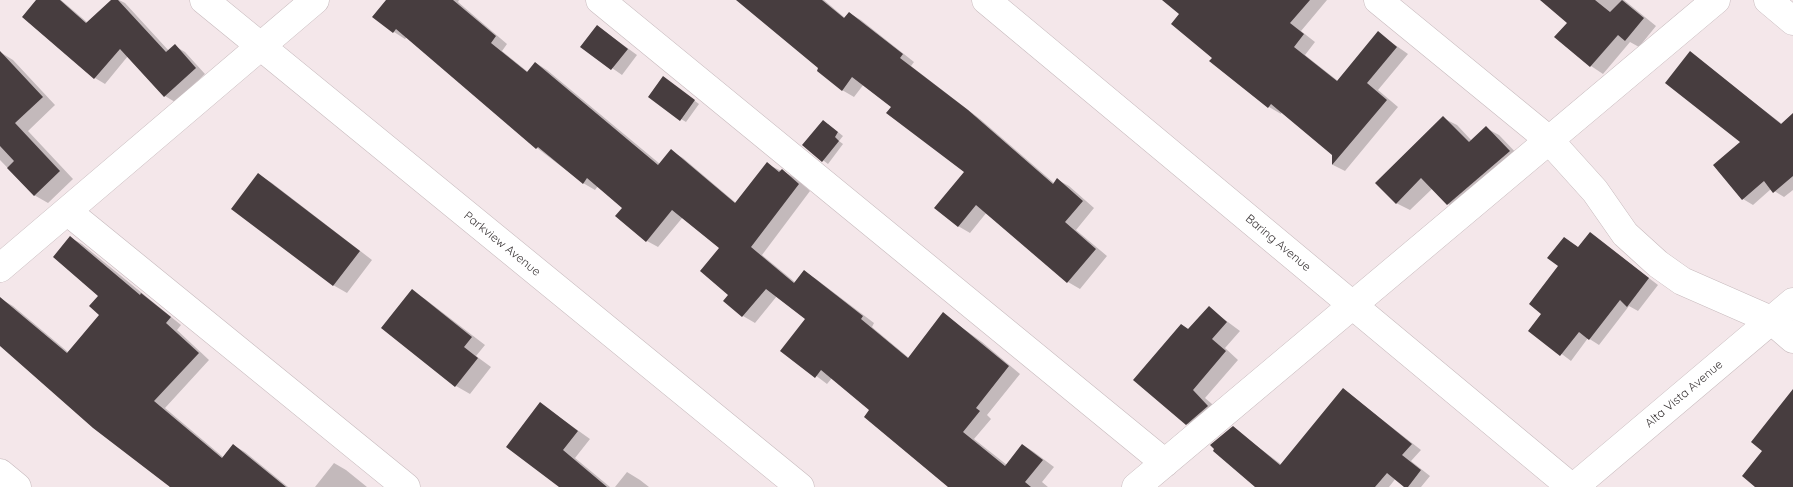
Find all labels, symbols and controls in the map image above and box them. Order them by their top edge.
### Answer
street label: Parkview Avenue [461,209,543,279]
street label: Baring Avenue [1242,211,1314,275]
street label: Alta Vista Avenue [1642,357,1726,431]

